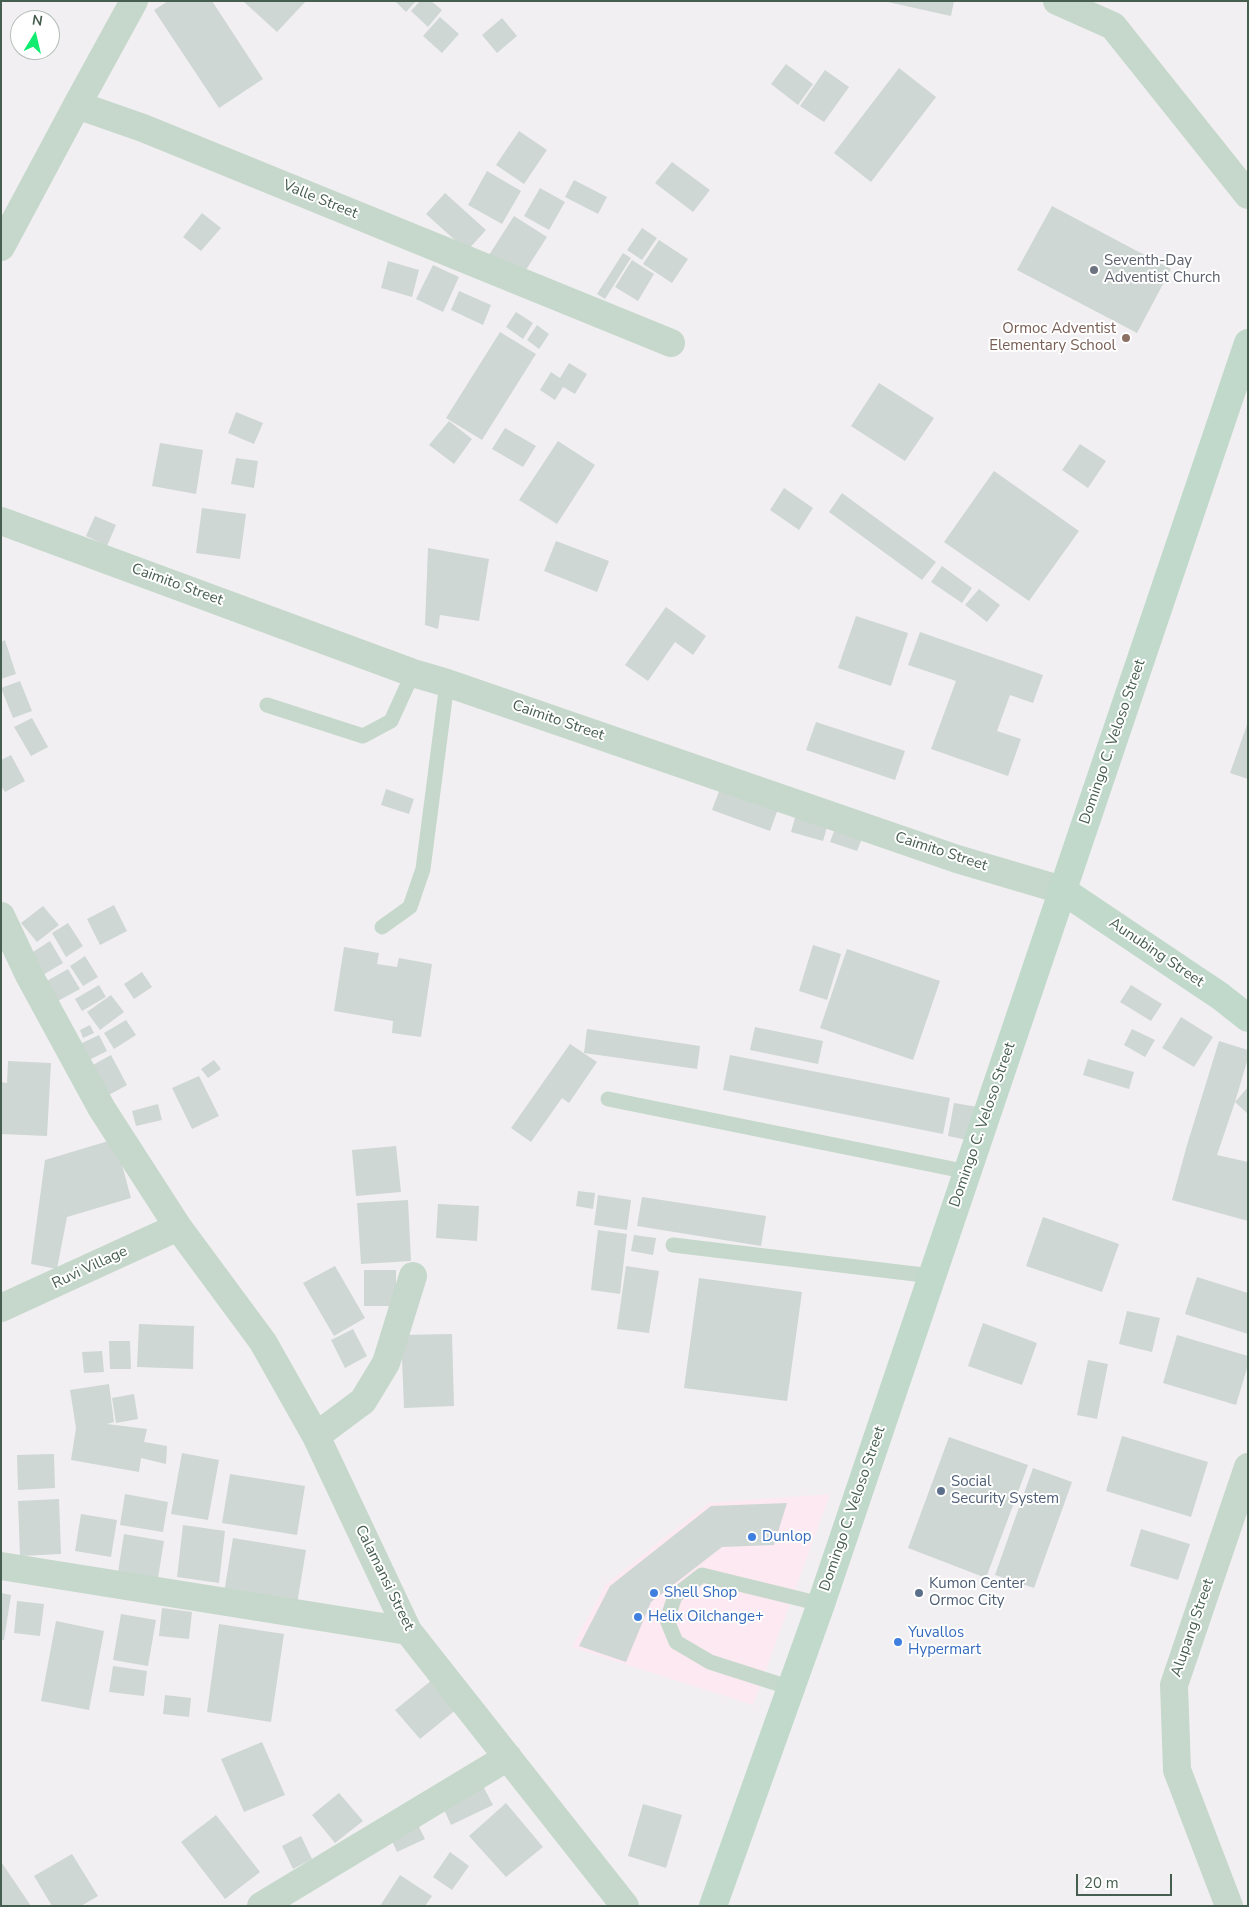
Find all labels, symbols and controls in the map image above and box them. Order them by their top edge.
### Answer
north arrow [10,10,60,60]
text: N [31,10,44,31]
street label: Valle Street [280,177,360,223]
place label: Seventh-Day Adventist Church [1104,252,1220,287]
marker: Seventh-Day Adventist Church [1088,264,1100,276]
place label: Ormoc Adventist Elementary School [989,320,1116,355]
marker: Ormoc Adventist Elementary School [1120,332,1132,344]
street label: Caimito Street [129,560,225,610]
street label: Domingo C. Veloso Street [1076,657,1150,827]
street label: Caimito Street [510,697,606,745]
street label: Caimito Street [893,829,989,875]
street label: Aunubing Street [1105,915,1207,991]
street label: Domingo C. Veloso Street [946,1040,1020,1210]
street label: Ruvi Village [50,1243,130,1293]
street label: Domingo C. Veloso Street [816,1424,890,1594]
place label: Social Security System [951,1473,1059,1508]
marker: Social Security System [935,1485,947,1497]
street label: Calamansi Street [351,1522,417,1634]
place label: Dunlop [762,1528,812,1546]
marker: Dunlop [746,1531,758,1543]
place label: Kumon Center Ormoc City [929,1575,1025,1610]
street label: Alupang Street [1168,1577,1218,1679]
place label: Shell Shop [664,1584,737,1602]
marker: Shell Shop [648,1587,660,1599]
marker: Kumon Center Ormoc City [913,1587,925,1599]
place label: Helix Oilchange+ [648,1608,764,1626]
marker: Helix Oilchange+ [632,1611,644,1623]
place label: Yuvallos Hypermart [908,1624,981,1659]
marker: Yuvallos Hypermart [892,1636,904,1648]
scale bar [1079,1864,1175,1896]
text: 20 m [1084,1873,1119,1893]

